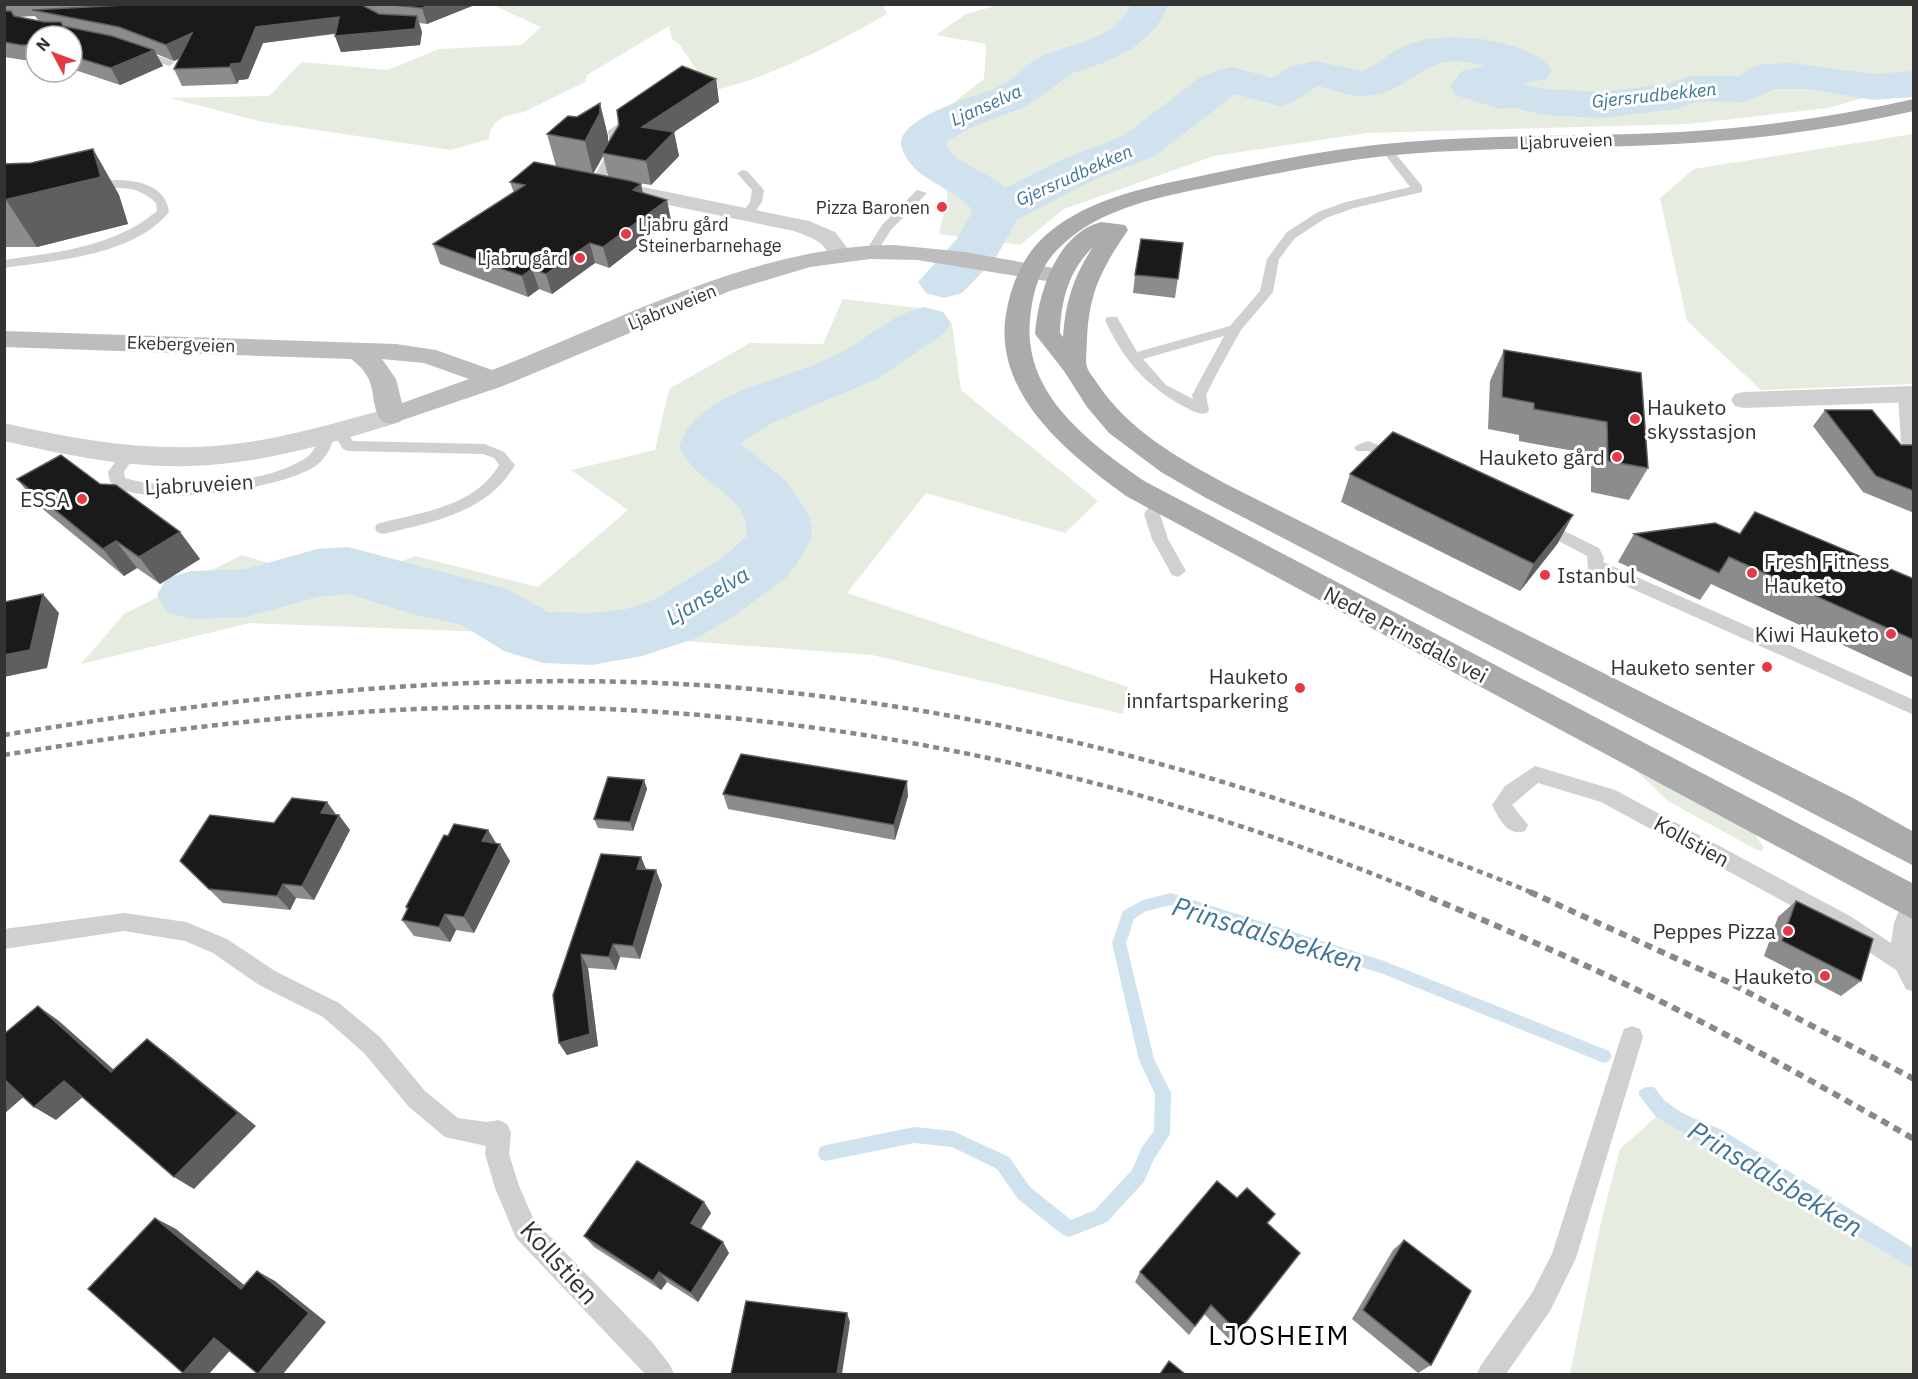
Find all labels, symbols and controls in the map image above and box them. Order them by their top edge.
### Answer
north arrow [24,24,84,84]
text: N [31,33,54,55]
water label: Gjersrudbekken [1591,77,1717,113]
water label: Ljanselva [947,79,1025,131]
street label: Ljabruveien [1519,128,1613,154]
water label: Gjersrudbekken [1012,139,1136,211]
place label: Pizza Baronen [816,196,930,219]
marker: Pizza Baronen [935,200,949,214]
place label: Ljabru gård Steinerbarnehage [638,213,782,257]
marker: Ljabru gård Steinerbarnehage [619,227,633,241]
place label: Ljabru gård [477,247,568,270]
marker: Ljabru gård [573,251,587,265]
street label: Ljabruveien [624,279,720,335]
street label: Ekebergveien [126,331,236,357]
place label: Hauketo skysstasjon [1647,393,1757,445]
marker: Hauketo skysstasjon [1628,412,1642,426]
place label: Hauketo gård [1479,443,1605,471]
marker: Hauketo gård [1610,450,1624,464]
street label: Ljabruveien [144,467,254,501]
place label: ESSA [20,485,70,513]
marker: ESSA [75,492,89,506]
place label: Fresh Fitness Hauketo [1764,547,1890,599]
water label: Ljanselva [660,559,754,631]
place label: Istanbul [1557,561,1636,589]
marker: Fresh Fitness Hauketo [1745,566,1759,580]
marker: Istanbul [1538,568,1552,582]
street label: Nedre Prinsdals vei [1319,579,1493,689]
place label: Kiwi Hauketo [1755,620,1879,648]
marker: Kiwi Hauketo [1884,627,1898,641]
place label: Hauketo senter [1611,653,1755,681]
marker: Hauketo senter [1760,660,1774,674]
place label: Hauketo innfartsparkering [1126,662,1288,714]
marker: Hauketo innfartsparkering [1293,681,1307,695]
street label: Kollstien [1649,809,1735,873]
water label: Prinsdalsbekken [1168,887,1368,979]
place label: Peppes Pizza [1652,917,1776,945]
marker: Peppes Pizza [1781,924,1795,938]
place label: Hauketo [1734,962,1813,990]
marker: Hauketo [1818,969,1832,983]
water label: Prinsdalsbekken [1682,1112,1870,1244]
street label: Kollstien [513,1213,607,1311]
district label: LJOSHEIM [1208,1317,1350,1352]

